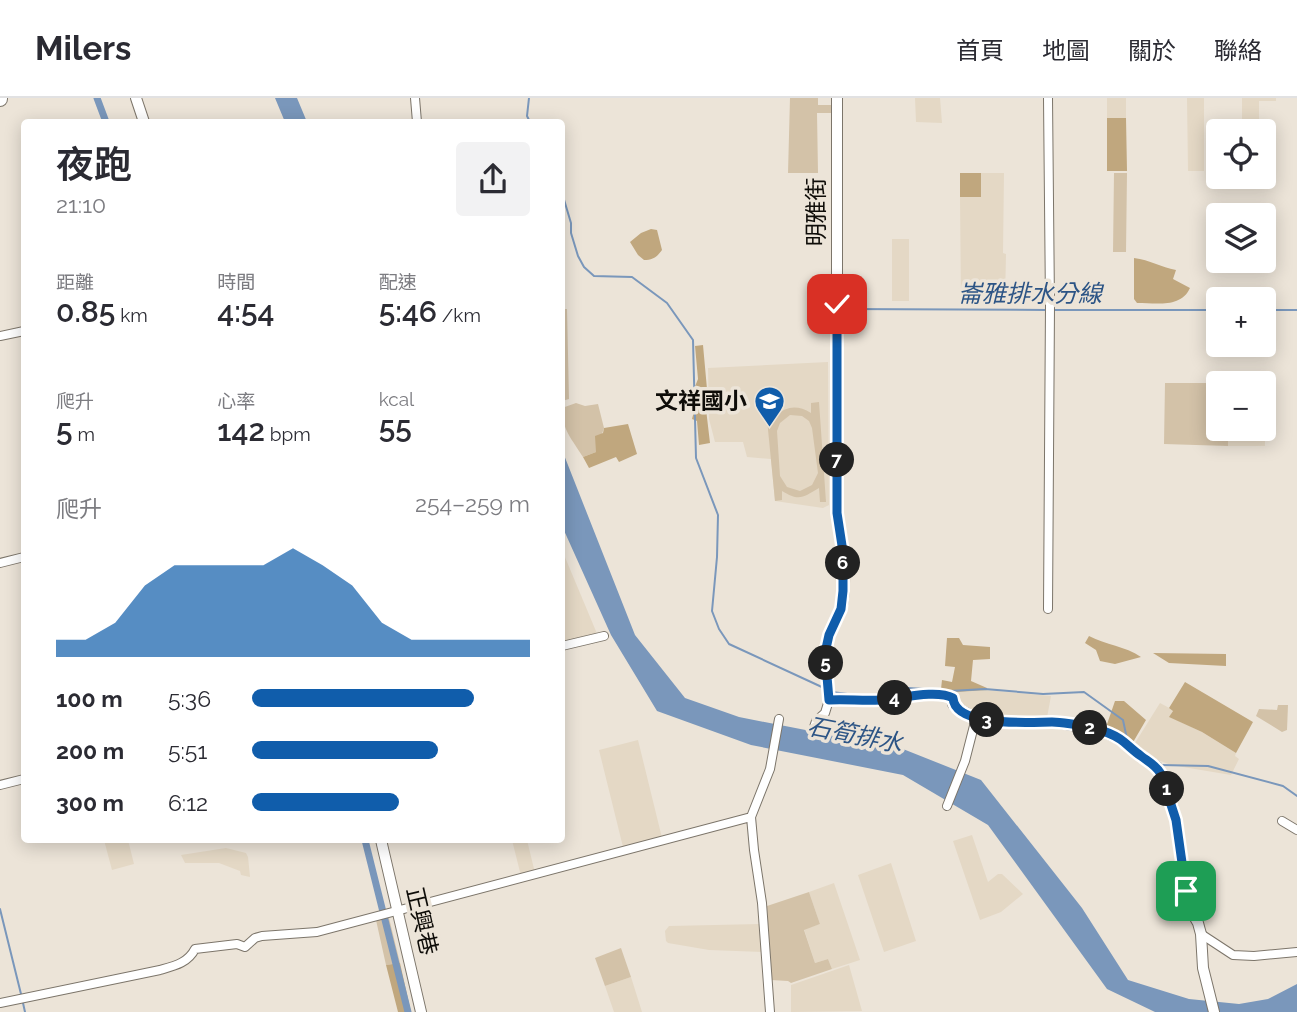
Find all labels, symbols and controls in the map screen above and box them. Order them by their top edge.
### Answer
text: Milers [35,29,131,68]
text: 首頁 [956,36,1004,65]
text: 地圖 [1042,36,1090,65]
text: 關於 [1128,36,1176,65]
text: 聯絡 [1214,36,1262,65]
map controls [1206,119,1276,441]
button: locate [1206,119,1276,189]
text: 夜跑 [56,142,132,187]
button: share [456,142,530,216]
street label: 明雅街 [802,178,829,247]
text: 21:10 [56,191,106,218]
button: layers [1206,203,1276,273]
text: 距離 [56,271,94,293]
text: 時間 [217,271,255,293]
text: 配速 [379,271,417,293]
pin [807,274,867,334]
water label: 崙雅排水分線 [958,279,1105,308]
icon: check [818,285,856,323]
button: + [1206,287,1276,357]
text: 0.85 [56,294,115,329]
text: 4:54 [217,294,274,329]
text: 5:46 [379,294,437,329]
text: km [115,304,148,326]
text: /km [437,304,481,326]
button: − [1206,371,1276,441]
school or university icon: 文祥國小 [753,384,787,428]
place label: 文祥國小 [655,387,747,414]
text: kcal [379,388,414,410]
text: 爬升 [56,390,94,412]
text: 心率 [217,390,255,412]
text: 55 [379,410,412,445]
text: 5 [56,413,73,448]
text: 142 [217,413,265,448]
text: m [73,423,95,445]
text: bpm [265,423,311,445]
pin: 7 [820,442,854,478]
text: 7 [831,448,842,470]
text: 254–259 m [415,490,530,517]
text: 爬升 [56,495,102,522]
pin: 6 [826,546,860,580]
text: 6 [837,551,848,573]
pin: 5 [808,646,844,680]
text: 5 [820,651,831,673]
pin: 4 [878,680,912,716]
text: 100 m [56,685,123,712]
text: 5:36 [168,685,211,712]
text: 4 [889,686,900,708]
pin: 3 [970,702,1004,738]
text: 3 [981,708,992,730]
pin: 2 [1072,710,1108,746]
water label: 石筍排水 [805,711,906,758]
text: 2 [1084,716,1095,738]
text: 200 m [56,737,124,764]
text: 5:51 [168,737,207,764]
pin: 1 [1150,772,1184,806]
text: 1 [1162,777,1171,799]
text: 300 m [56,789,124,816]
text: 6:12 [168,789,208,816]
pin [1156,861,1216,921]
icon: arrive [1167,872,1205,910]
street label: 正興巷 [402,884,443,958]

